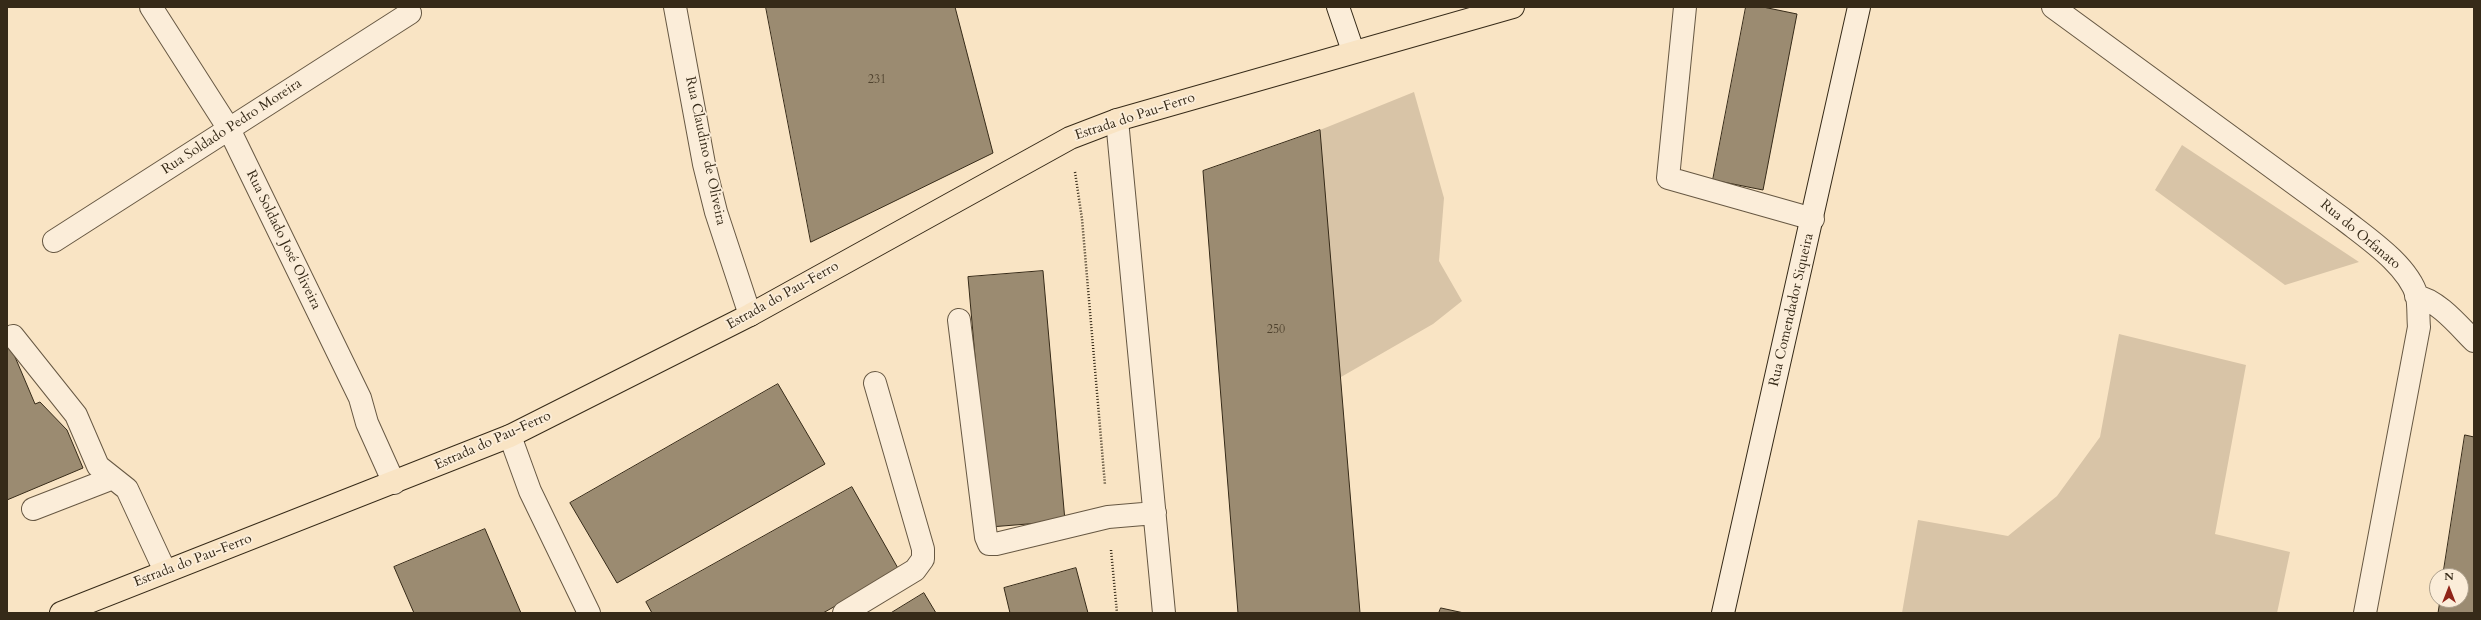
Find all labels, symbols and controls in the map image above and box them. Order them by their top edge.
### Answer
house number: 231 [868,73,886,87]
street label: Rua Soldado Pedro Moreira [159,75,305,179]
street label: Rua Claudino de Oliveira [681,75,729,227]
street label: Estrada do Pau-Ferro [1073,90,1197,144]
street label: Rua Soldado José Oliveira [242,168,324,312]
street label: Rua do Orfanato [2316,197,2404,273]
street label: Rua Comendador Siqueira [1766,232,1818,388]
street label: Estrada do Pau-Ferro [724,258,842,334]
house number: 250 [1267,323,1285,337]
street label: Estrada do Pau-Ferro [432,408,554,474]
street label: Estrada do Pau-Ferro [131,531,255,591]
north arrow [2429,568,2469,608]
text: N [2444,569,2454,584]

